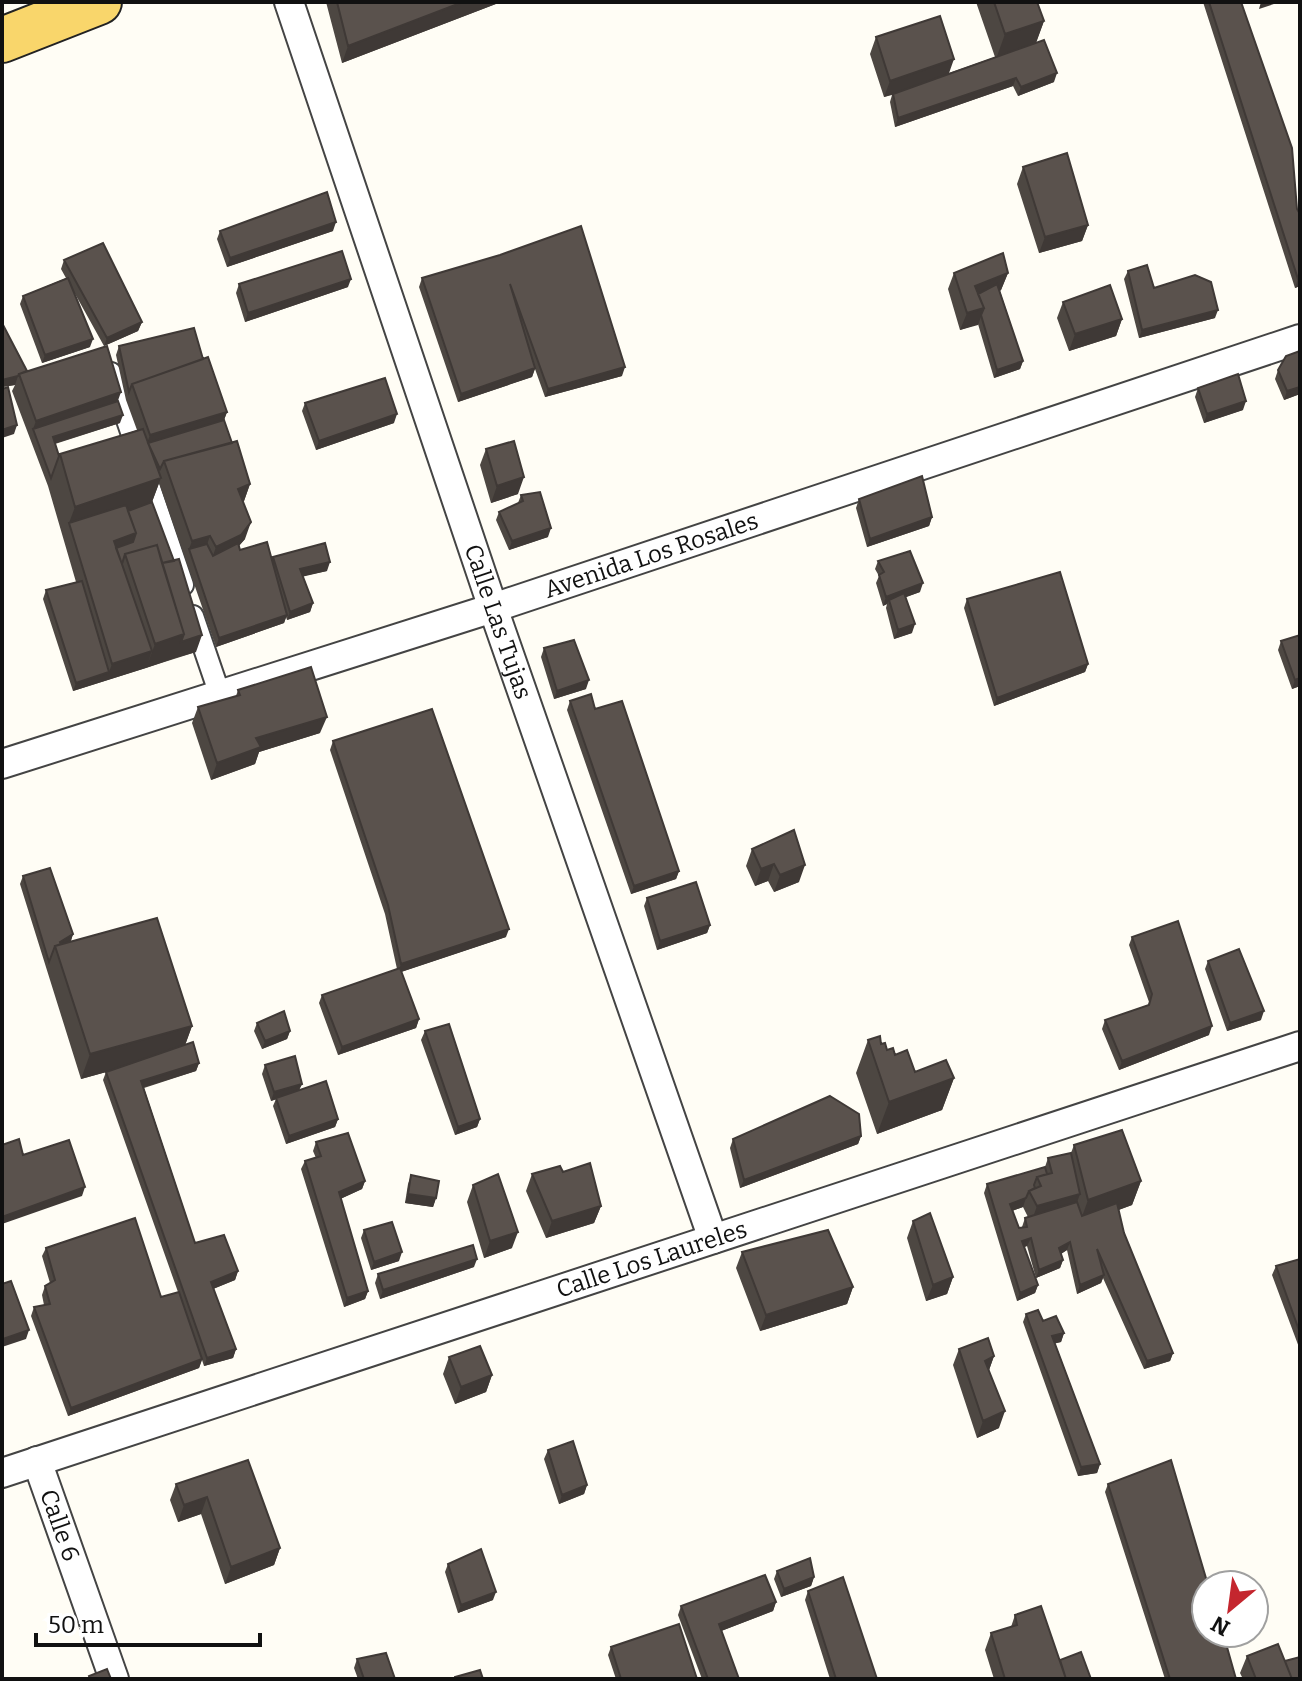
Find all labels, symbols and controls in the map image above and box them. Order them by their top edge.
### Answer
street label: Avenida Los Rosales [541,507,762,604]
street label: Calle Las Tujas [459,541,538,703]
street label: Calle Los Laureles [553,1215,751,1304]
street label: Calle 6 [34,1486,85,1565]
north arrow [1190,1569,1270,1649]
scale bar [36,1597,260,1647]
text: N [1207,1610,1235,1642]
text: 50 m [48,1611,104,1639]

